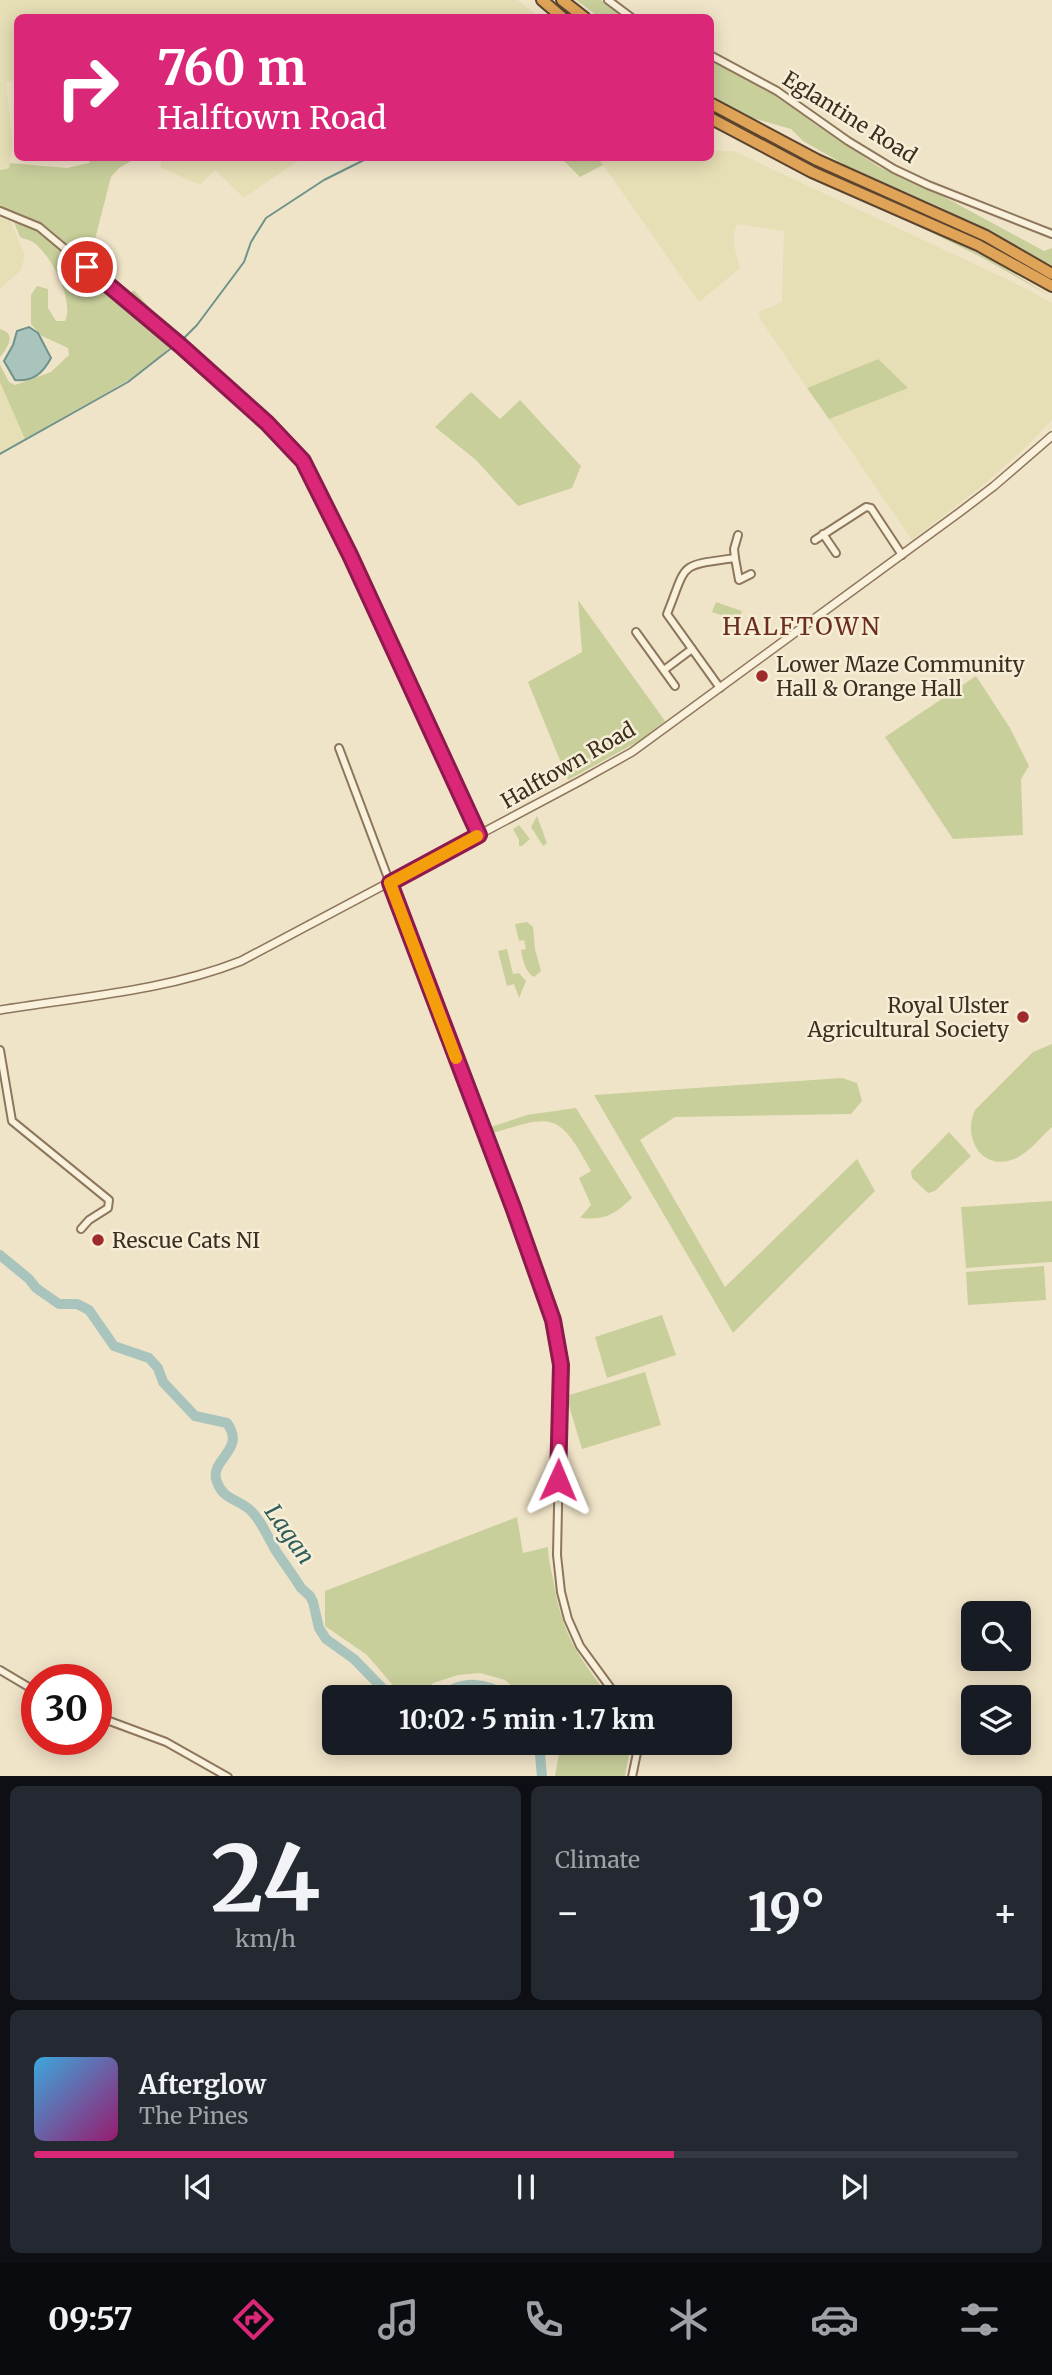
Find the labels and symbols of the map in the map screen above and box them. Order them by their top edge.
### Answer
street label: Eglantine Road [778,65,922,169]
pin [57,237,117,297]
district label: HALFTOWN [722,611,882,642]
place label: Lower Maze Community Hall & Orange Hall [776,651,1026,702]
marker: Lower Maze Community Hall & Orange Hall [754,668,770,684]
street label: Halftown Road [496,715,640,814]
place label: Royal Ulster Agricultural Society [807,992,1010,1043]
marker: Royal Ulster Agricultural Society [1015,1009,1031,1025]
place label: Rescue Cats NI [112,1227,260,1254]
marker: Rescue Cats NI [90,1232,106,1248]
position arrow [521,1443,595,1517]
water label: Lagan [259,1498,321,1570]
speed limit sign: 30 [21,1664,112,1755]

